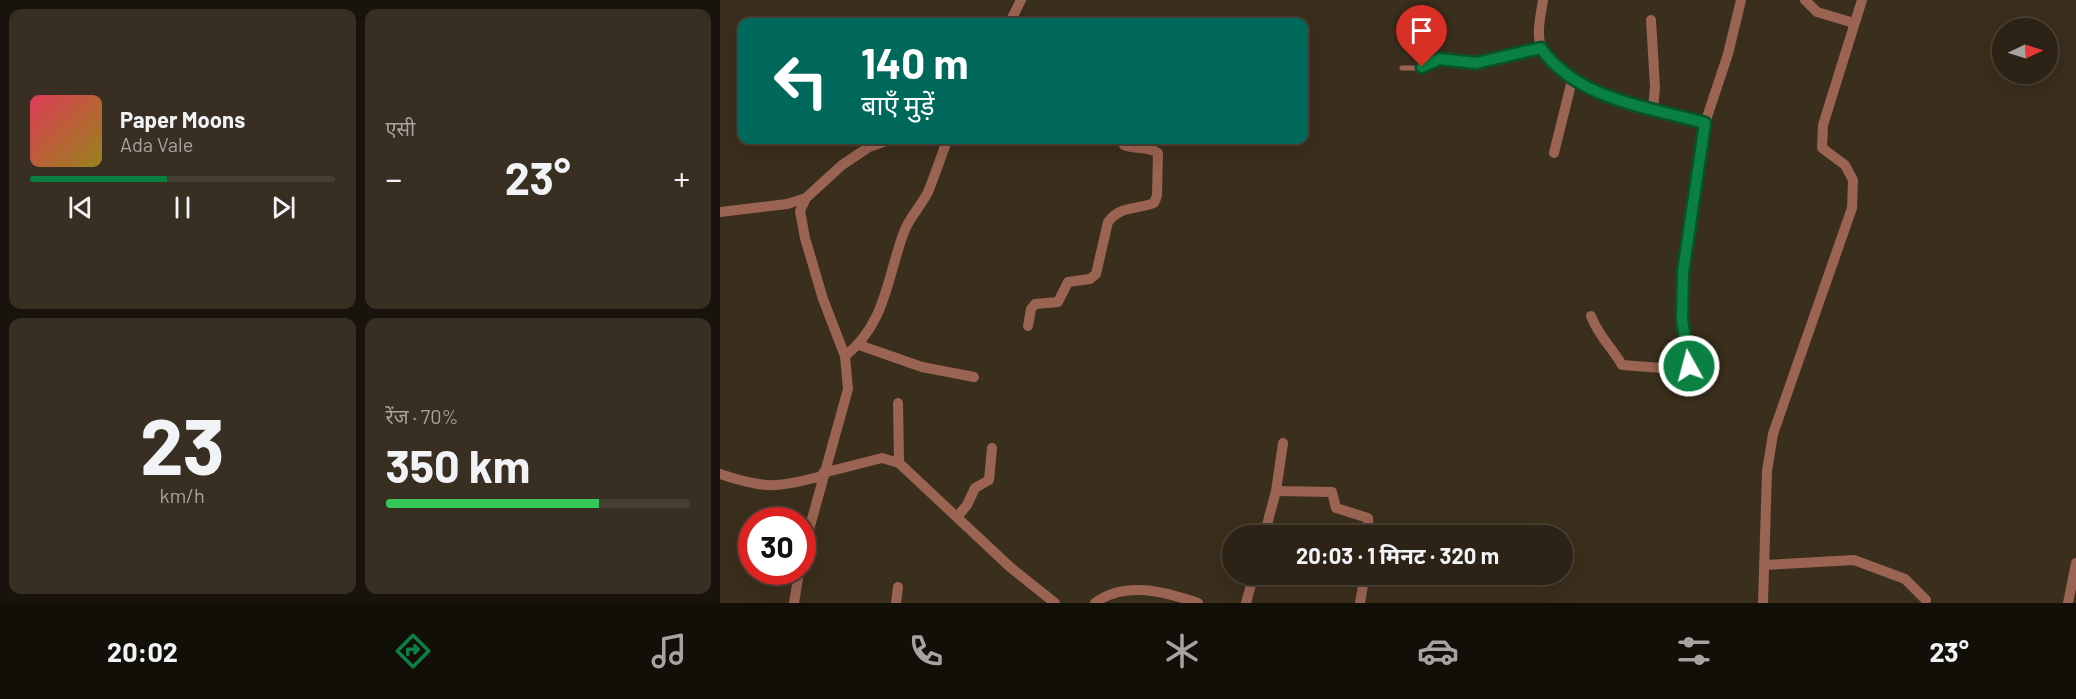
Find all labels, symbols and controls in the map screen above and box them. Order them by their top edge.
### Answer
pin [1396,5,1447,67]
icon: arrive [1405,14,1438,47]
north arrow [1992,18,2058,84]
map controls [1992,18,2058,84]
text: 140 m [861,37,969,87]
icon: left [762,42,840,120]
text: बाएँ मुड़ें [861,88,934,120]
text: Paper Moons [120,106,245,132]
text: एसी [386,116,415,140]
text: Ada Vale [120,132,193,156]
text: 23° [505,150,571,204]
text: − [386,158,402,198]
text: + [673,158,690,198]
icon: previous [64,191,97,224]
icon: pause [166,191,199,224]
icon: next [267,191,300,224]
position arrow [1657,334,1721,398]
text: 23 [140,397,225,491]
text: रेंज · 70% [386,404,458,428]
text: 350 km [386,438,530,492]
text: km/h [160,483,205,507]
speed limit sign: 30 [738,507,816,585]
text: 20:03 · 1 मिनट · 320 m [1296,542,1499,568]
icon: directions [392,630,434,672]
icon: music [648,630,690,672]
icon: phone [905,630,947,672]
icon: climate [1161,630,1203,672]
icon: car [1417,630,1459,672]
icon: filters [1673,630,1715,672]
text: 20:02 [107,635,178,667]
text: 23° [1929,635,1969,667]

